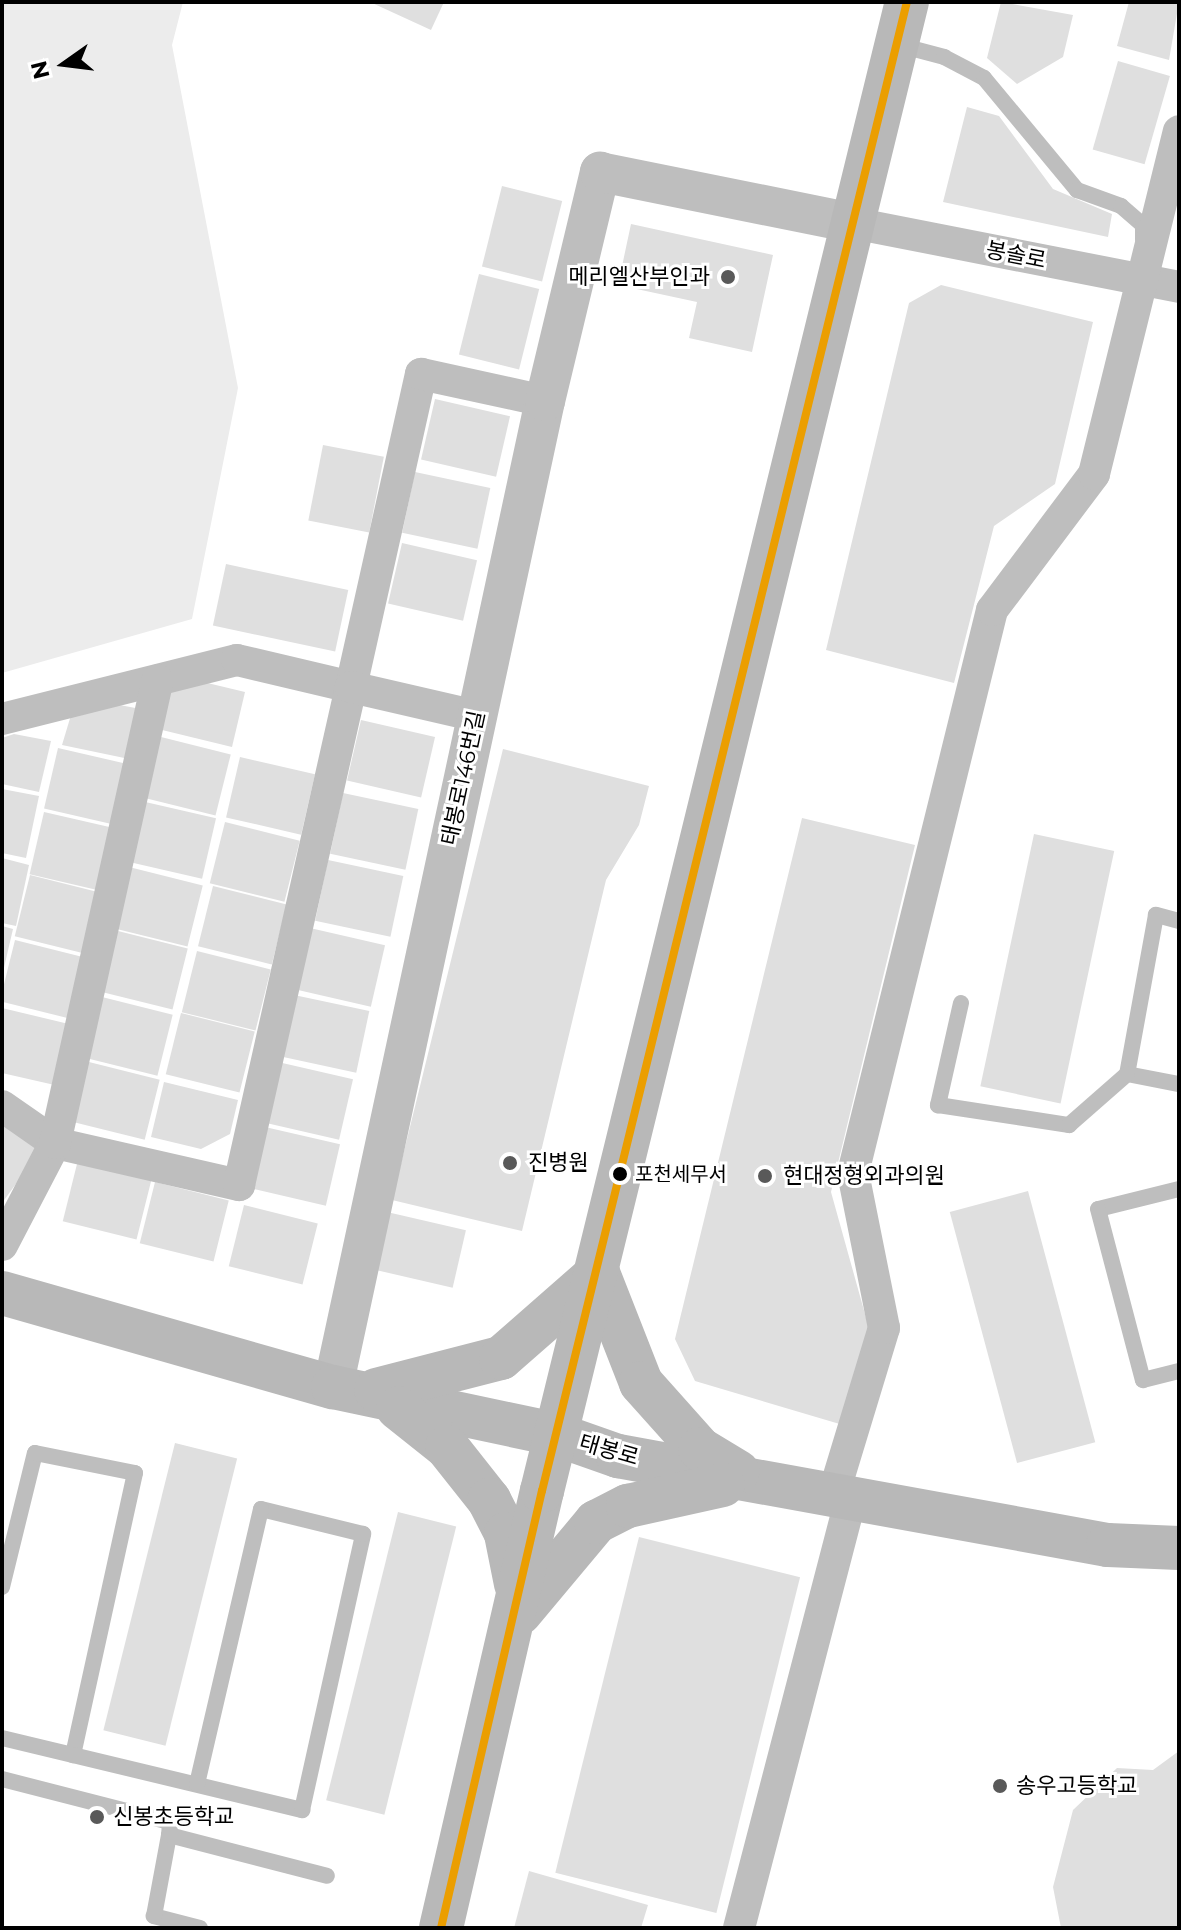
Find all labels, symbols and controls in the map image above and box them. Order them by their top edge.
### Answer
north arrow [24,24,104,104]
text: N [25,58,55,82]
street label: 봉솔로 [984,236,1048,274]
place label: 메리엘산부인과 [568,264,710,290]
marker: 메리엘산부인과 [717,266,739,288]
street label: 태봉로146번길 [436,708,490,848]
place label: 진병원 [528,1150,589,1176]
marker: 진병원 [499,1152,521,1174]
place label: 포천세무서 [635,1162,727,1186]
place label: 현대정형외과의원 [783,1163,945,1189]
marker: 현대정형외과의원 [754,1165,776,1187]
marker: 포천세무서 [612,1166,628,1182]
street label: 태봉로 [576,1429,642,1471]
place label: 송우고등학교 [1016,1773,1137,1799]
marker: 송우고등학교 [991,1777,1009,1795]
place label: 신봉초등학교 [113,1804,234,1830]
marker: 신봉초등학교 [88,1808,106,1826]

